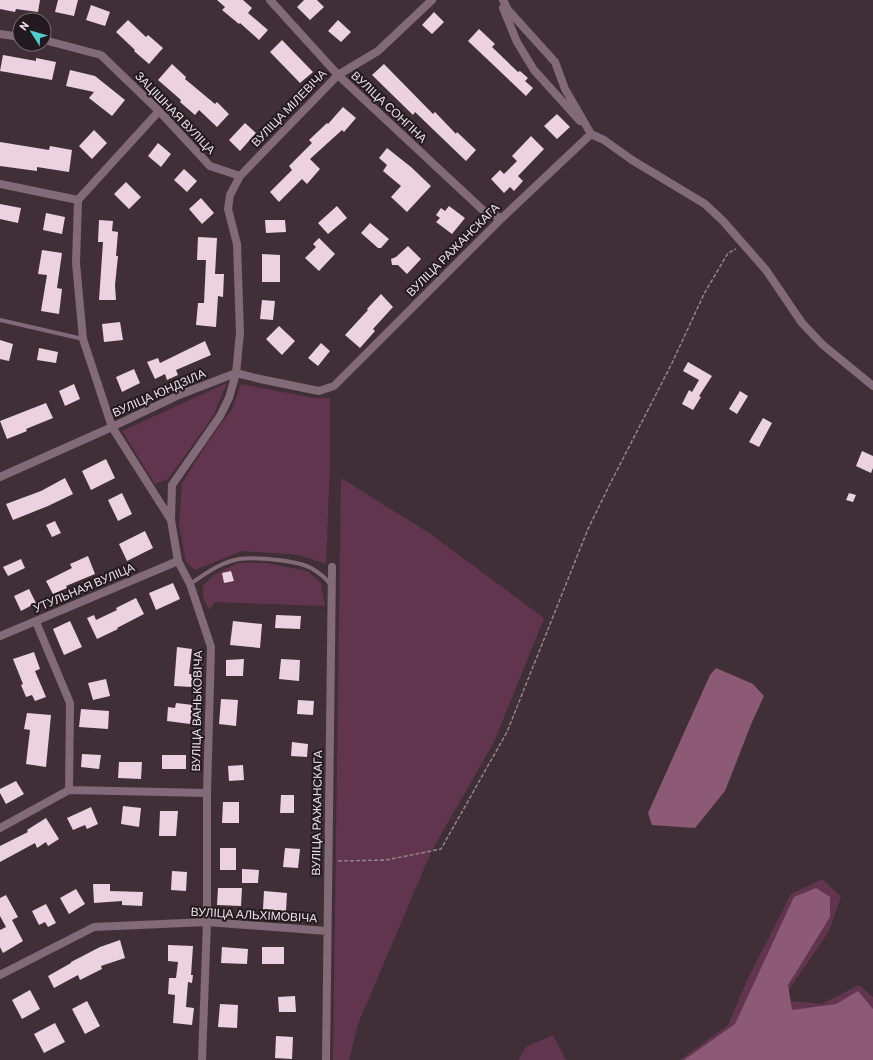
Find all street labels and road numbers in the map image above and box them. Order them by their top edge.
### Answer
street label: ВУЛІЦА МІЛЕВІЧА [248,66,329,150]
street label: ЗАЦІШНАЯ ВУЛІЦА [132,68,219,157]
street label: ВУЛІЦА СОНГІНА [348,68,430,146]
street label: ВУЛІЦА РАЖАНСКАГА [403,200,502,299]
street label: ВУЛІЦА ЮНДЗІЛА [110,365,208,420]
street label: УТУЛЬНАЯ ВУЛІЦА [31,559,137,616]
street label: ВУЛІЦА ВАНЬКОВІЧА [188,650,205,772]
street label: ВУЛІЦА РАЖАНСКАГА [308,750,325,876]
street label: ВУЛІЦА АЛЬХІМОВІЧА [190,904,318,925]

